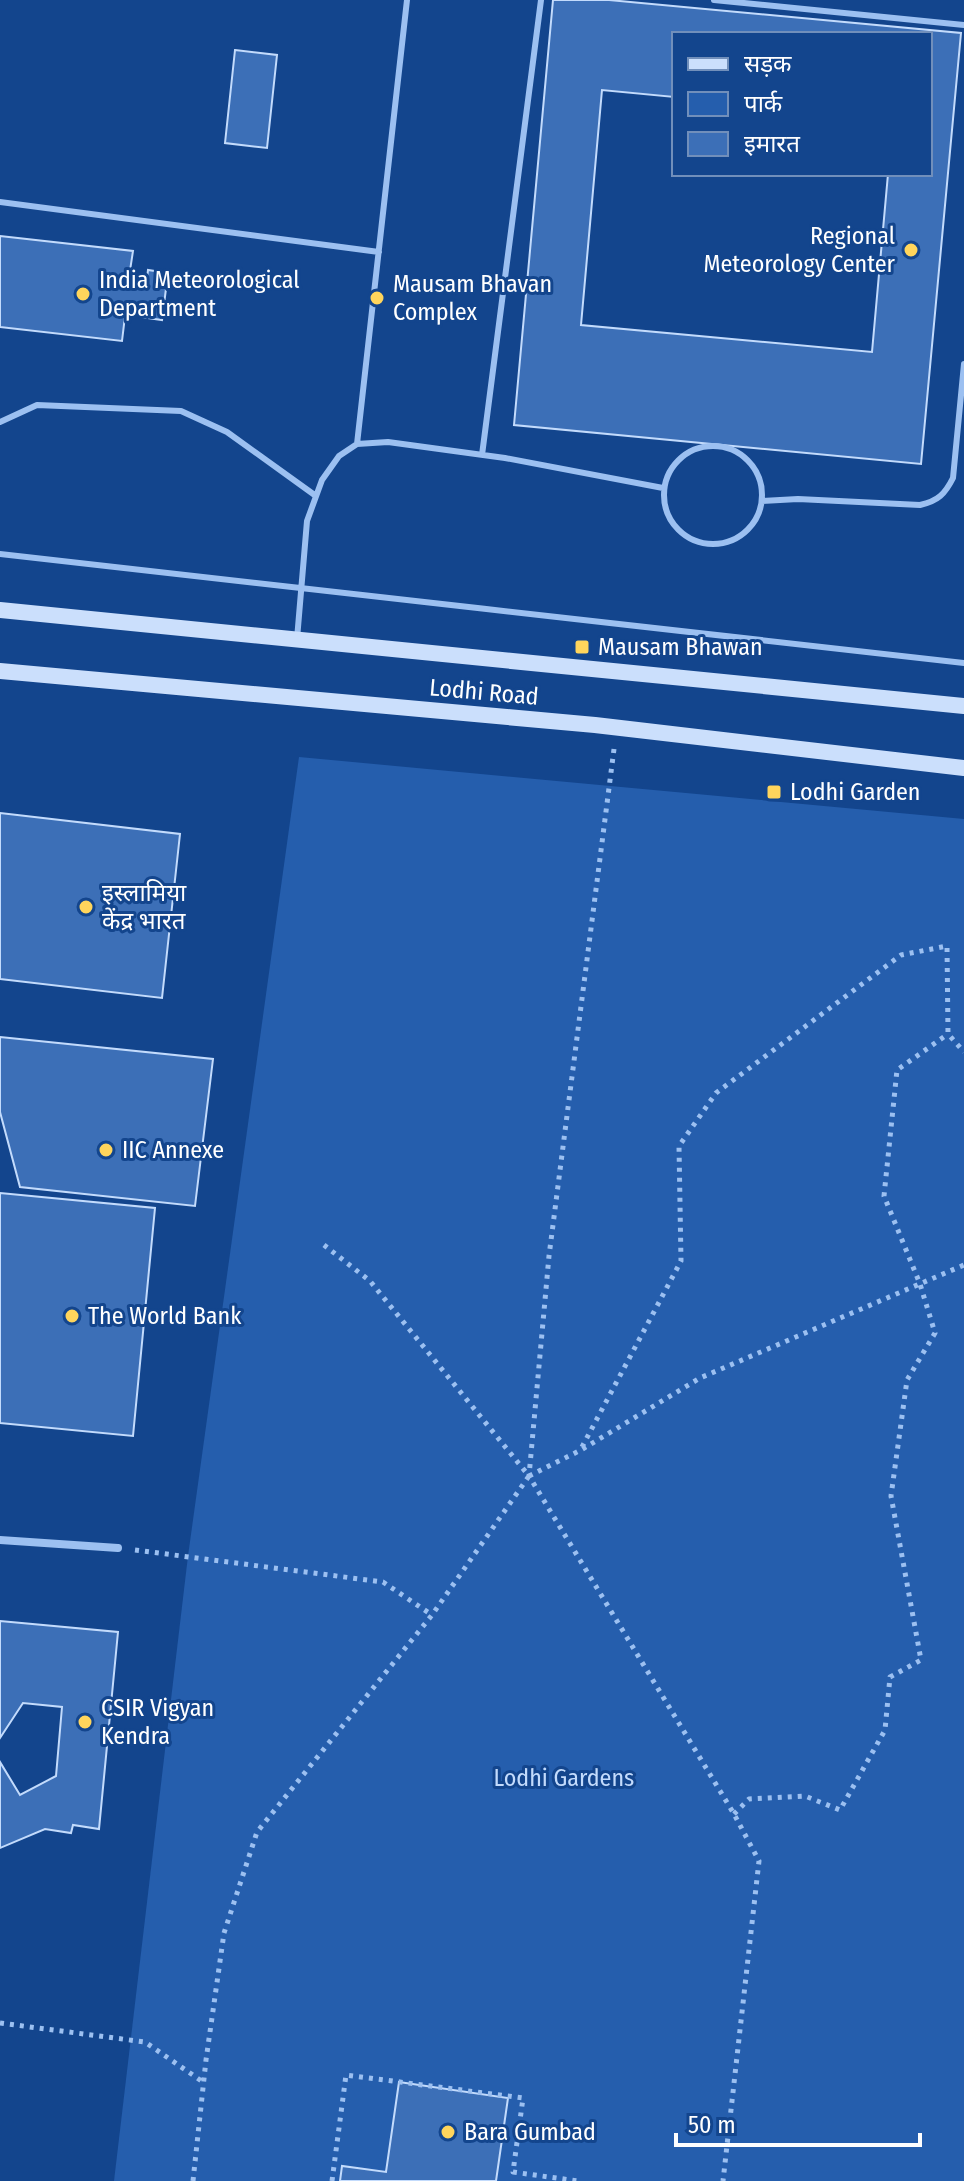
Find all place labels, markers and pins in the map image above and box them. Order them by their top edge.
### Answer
place label: Regional Meteorology Center [703,222,896,278]
marker: Regional Meteorology Center [902,241,920,259]
place label: India Meteorological Department [99,266,300,322]
place label: Mausam Bhavan Complex [393,270,552,326]
marker: India Meteorological Department [74,285,92,303]
marker: Mausam Bhavan Complex [368,289,386,307]
place label: Mausam Bhawan [598,633,763,661]
marker: Mausam Bhawan [573,638,591,656]
place label: Lodhi Garden [790,778,921,806]
marker: Lodhi Garden [765,783,783,801]
place label: इस्लामिया केंद्र भारत [102,879,187,935]
marker: इस्लामिया केंद्र भारत [77,898,95,916]
place label: IIC Annexe [122,1136,224,1164]
marker: IIC Annexe [97,1141,115,1159]
place label: The World Bank [88,1302,242,1330]
marker: The World Bank [63,1307,81,1325]
place label: CSIR Vigyan Kendra [101,1694,214,1750]
marker: CSIR Vigyan Kendra [76,1713,94,1731]
place label: Bara Gumbad [464,2118,596,2146]
marker: Bara Gumbad [439,2123,457,2141]

